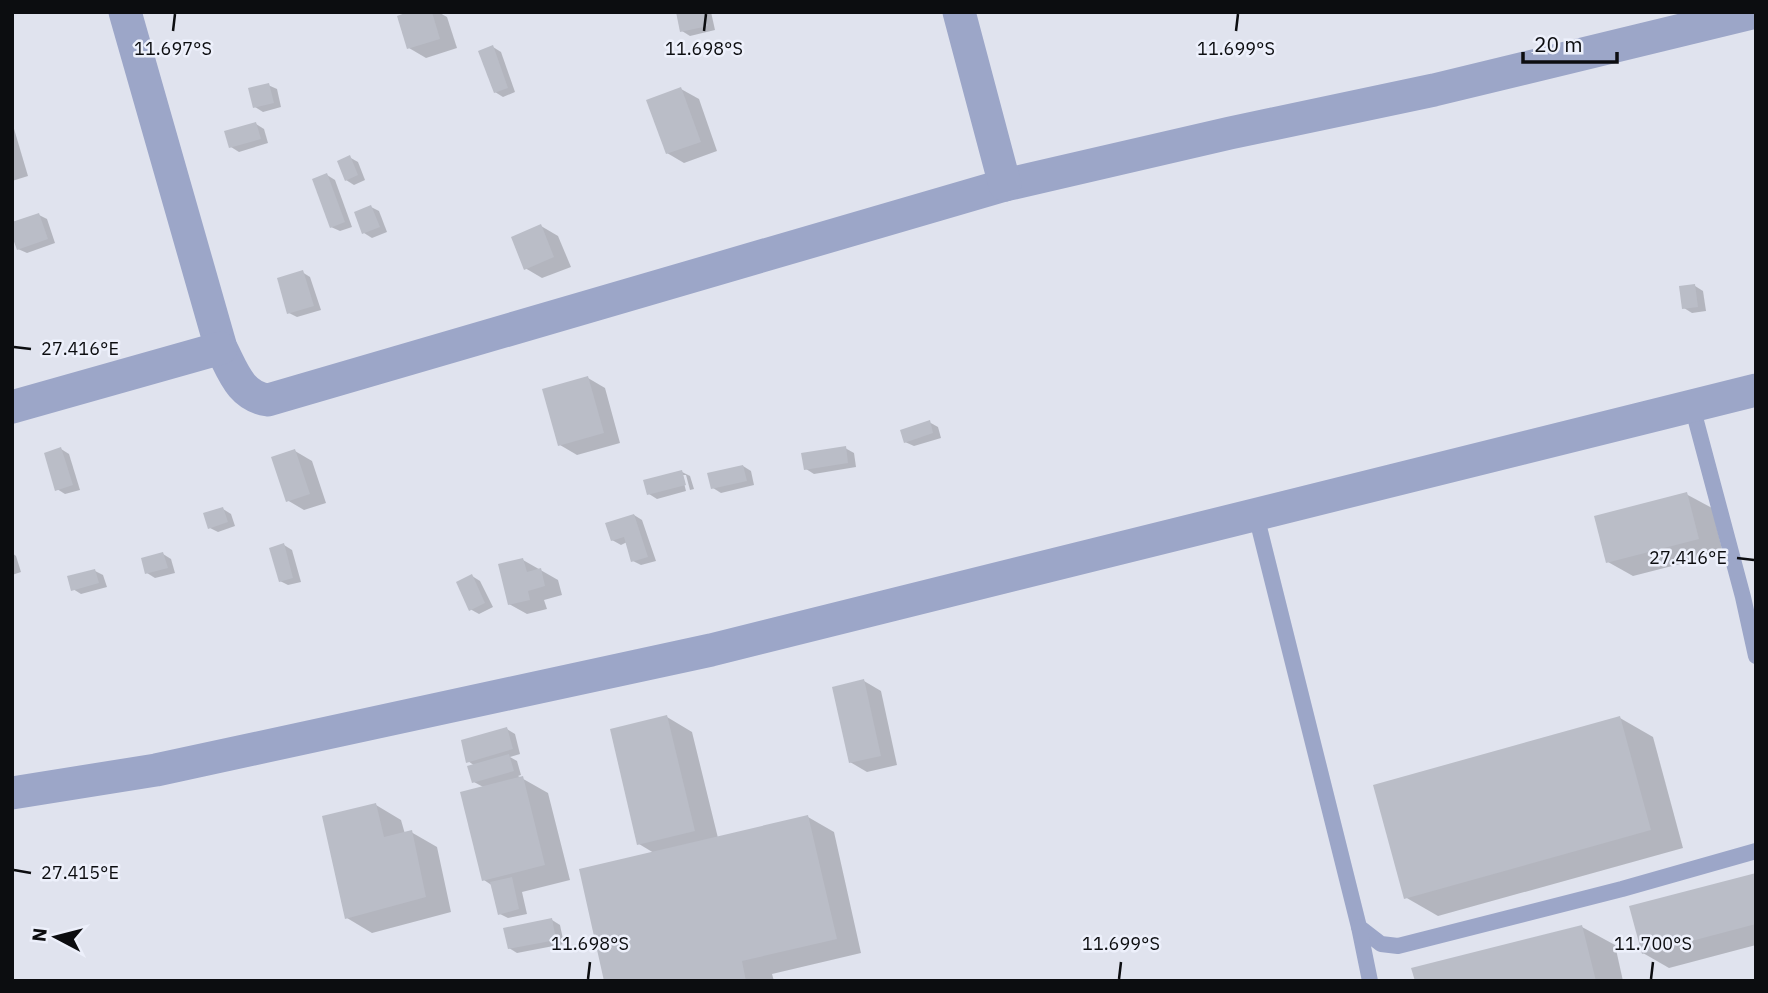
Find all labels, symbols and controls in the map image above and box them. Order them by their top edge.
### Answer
scale bar [1523,21,1618,65]
text: 20 m [1534,30,1583,58]
text: 11.697°S [134,37,212,60]
text: 11.698°S [665,37,743,60]
text: 11.699°S [1197,37,1275,60]
text: 27.416°E [41,337,119,360]
text: 27.416°E [1649,546,1727,569]
text: 27.415°E [41,861,119,884]
north arrow [21,902,91,972]
text: N [26,927,52,943]
text: 11.698°S [551,932,629,955]
text: 11.699°S [1082,932,1160,955]
text: 11.700°S [1614,932,1692,955]

